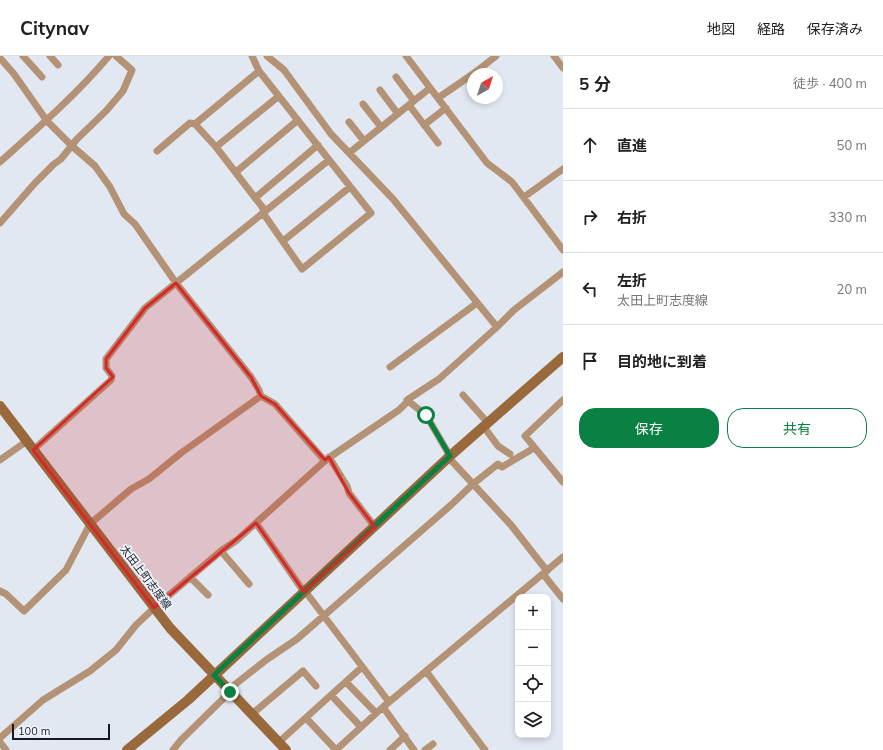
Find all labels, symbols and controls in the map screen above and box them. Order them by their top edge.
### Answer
text: Citynav [20,16,89,40]
text: 地図 [707,20,735,38]
text: 経路 [757,20,785,38]
text: 保存済み [807,20,863,38]
north arrow [467,68,503,104]
text: 5 分 [579,73,611,94]
text: 徒歩 · 400 m [793,75,867,91]
icon: ahead [579,134,601,156]
text: 直進 [617,136,647,155]
text: 50 m [837,137,867,153]
icon: right [579,206,601,228]
text: 右折 [617,208,647,227]
text: 330 m [829,209,867,225]
text: 左折 [617,271,647,290]
icon: left [579,278,601,300]
text: 20 m [837,281,867,297]
text: 太田上町志度線 [617,292,708,308]
icon: arrive [579,350,601,372]
text: 目的地に到着 [617,352,707,371]
route start [417,406,435,424]
button: 保存 [579,408,719,448]
button: 共有 [727,408,867,448]
street label: 太田上町志度線 [117,542,175,612]
map controls [515,594,551,738]
button: + [515,594,551,630]
button: − [515,630,551,666]
button: locate [515,666,551,702]
route end [221,683,239,701]
button: layers [515,702,551,738]
scale bar [12,722,110,741]
text: 100 m [18,724,50,738]

